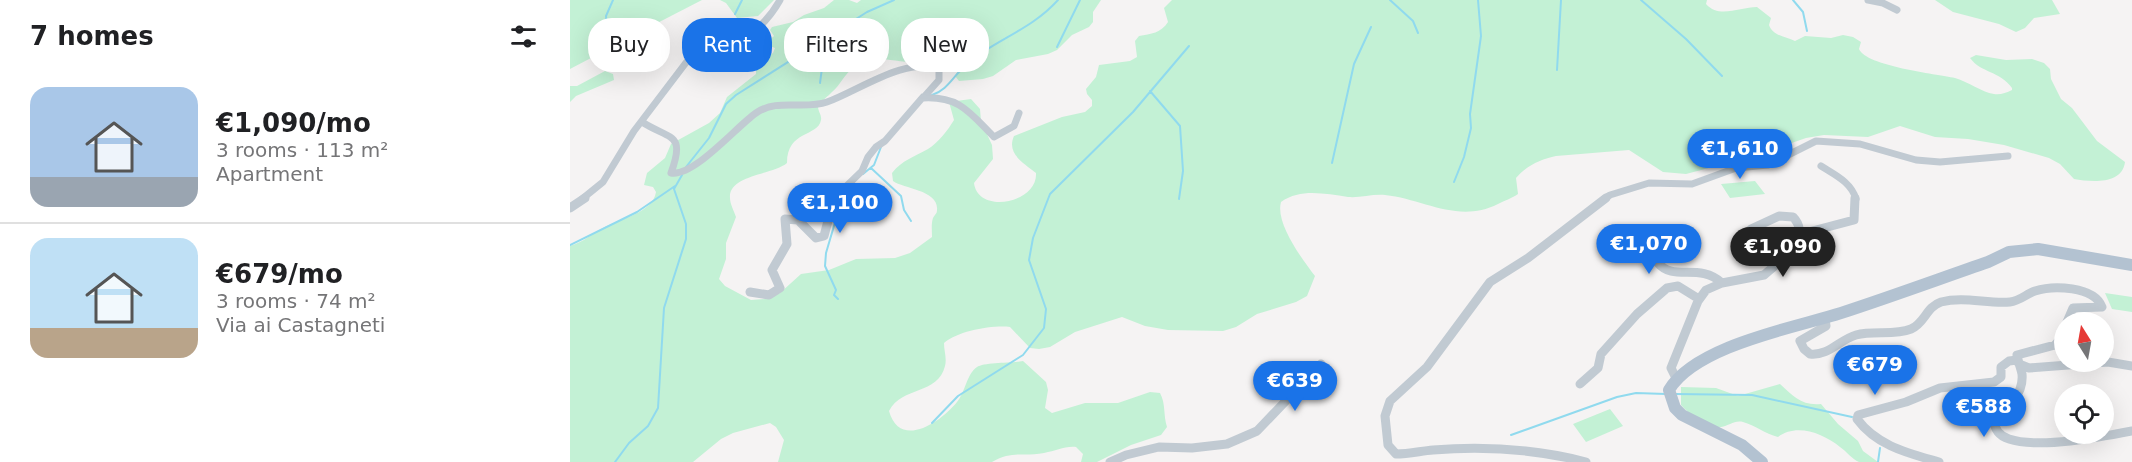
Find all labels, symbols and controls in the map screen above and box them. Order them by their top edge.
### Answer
chip: Buy [588,18,670,72]
chip: Rent [682,18,772,72]
chip: Filters [784,18,889,72]
chip: New [901,18,989,72]
icon: filters [507,20,540,53]
text: 7 homes [30,21,154,51]
text: €1,090/mo [216,108,371,138]
icon: home [78,111,150,183]
pin: €1,610 [1691,129,1789,180]
text: €1,610 [1701,136,1779,160]
text: 3 rooms · 113 m² [216,138,388,162]
text: Apartment [216,162,323,186]
pin: €1,100 [791,183,889,234]
text: €1,100 [801,190,879,214]
pin: €1,070 [1600,224,1698,275]
pin: €1,090 [1734,227,1832,278]
text: €1,070 [1610,231,1688,255]
text: €1,090 [1744,234,1822,258]
text: €679/mo [216,259,343,289]
icon: home [78,262,150,334]
text: 3 rooms · 74 m² [216,289,376,313]
north arrow [2054,312,2114,372]
map controls [2054,312,2114,444]
text: Via ai Castagneti [216,313,385,337]
pin: €679 [1839,345,1911,396]
text: €679 [1847,352,1903,376]
pin: €639 [1259,361,1331,412]
text: €639 [1267,368,1323,392]
button: locate [2054,384,2114,444]
pin: €588 [1948,387,2020,438]
text: €588 [1956,394,2012,418]

